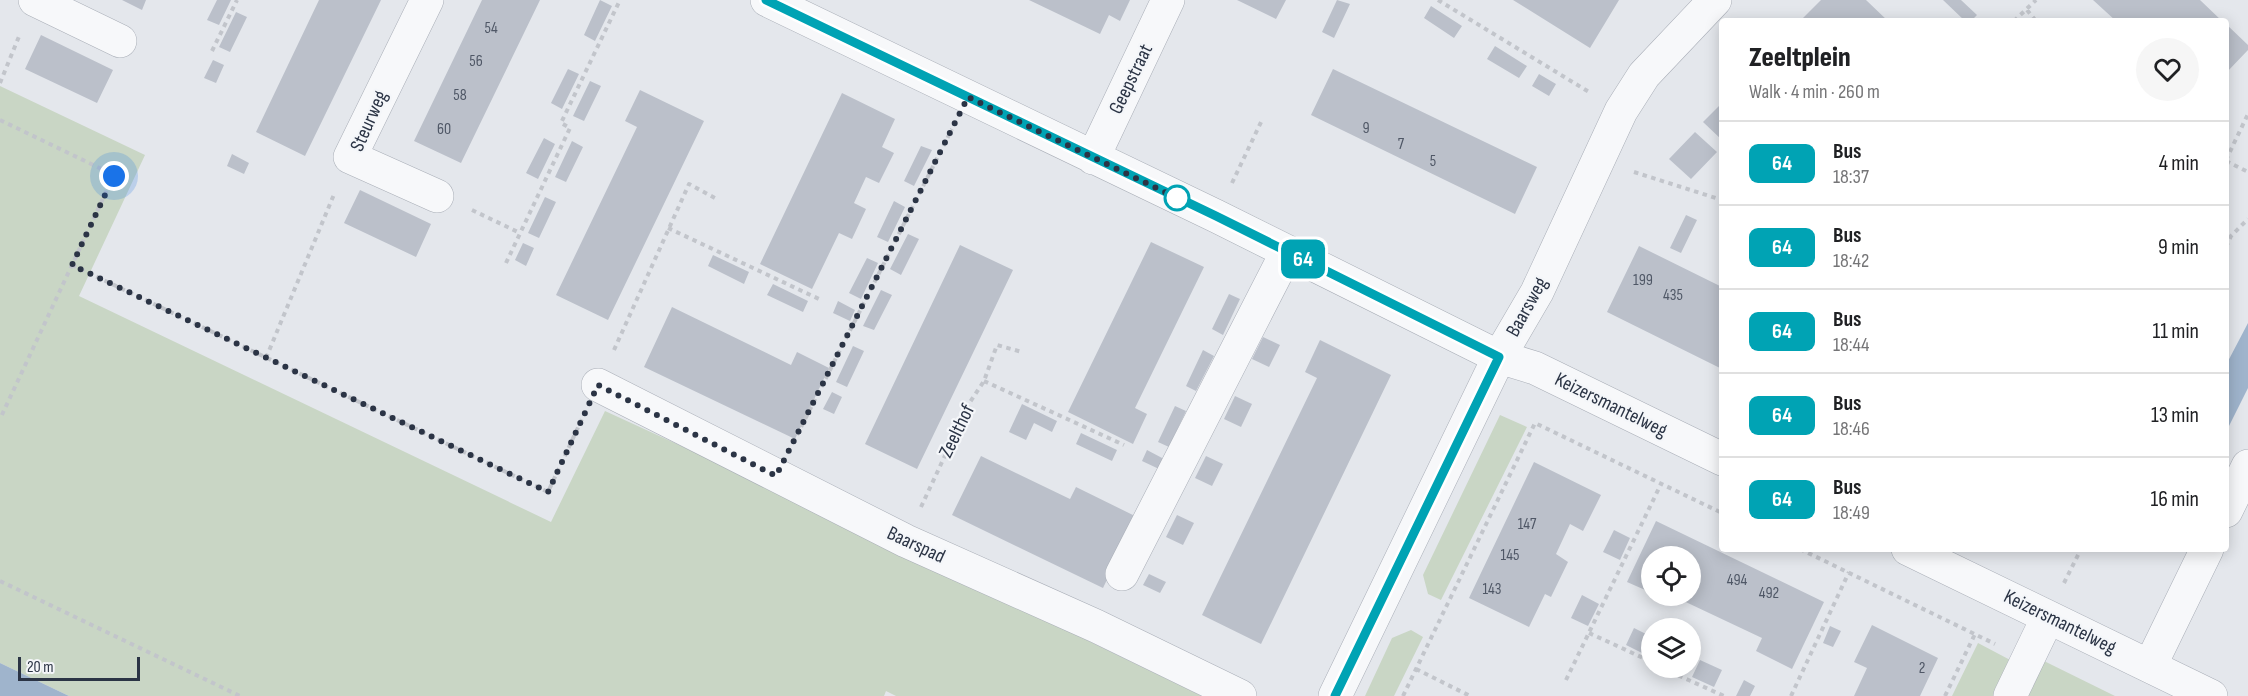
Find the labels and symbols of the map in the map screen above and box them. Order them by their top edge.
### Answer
house number: 54 [484,19,498,38]
street label: Geepstraat [1104,40,1158,118]
house number: 56 [469,52,483,71]
house number: 58 [453,86,467,105]
street label: Steurweg [345,87,393,155]
house number: 9 [1362,119,1370,138]
house number: 60 [437,120,451,139]
house number: 7 [1398,135,1405,154]
house number: 5 [1430,152,1436,171]
your location [99,161,129,191]
unlabelled marker [1164,185,1190,211]
line badge: 64 [1276,240,1330,278]
house number: 199 [1633,271,1653,290]
street label: Baarsweg [1501,273,1553,341]
house number: 435 [1663,286,1683,305]
street label: Keizersmantelweg [1551,367,1671,443]
street label: Zeelthof [934,400,980,462]
house number: 147 [1518,515,1537,534]
street label: Baarspad [883,521,949,569]
house number: 145 [1501,546,1519,565]
house number: 494 [1727,571,1748,590]
house number: 143 [1482,580,1502,599]
house number: 492 [1759,584,1779,603]
street label: Keizersmantelweg [2000,584,2120,660]
scale bar [18,654,140,682]
house number: 2 [1919,659,1925,678]

